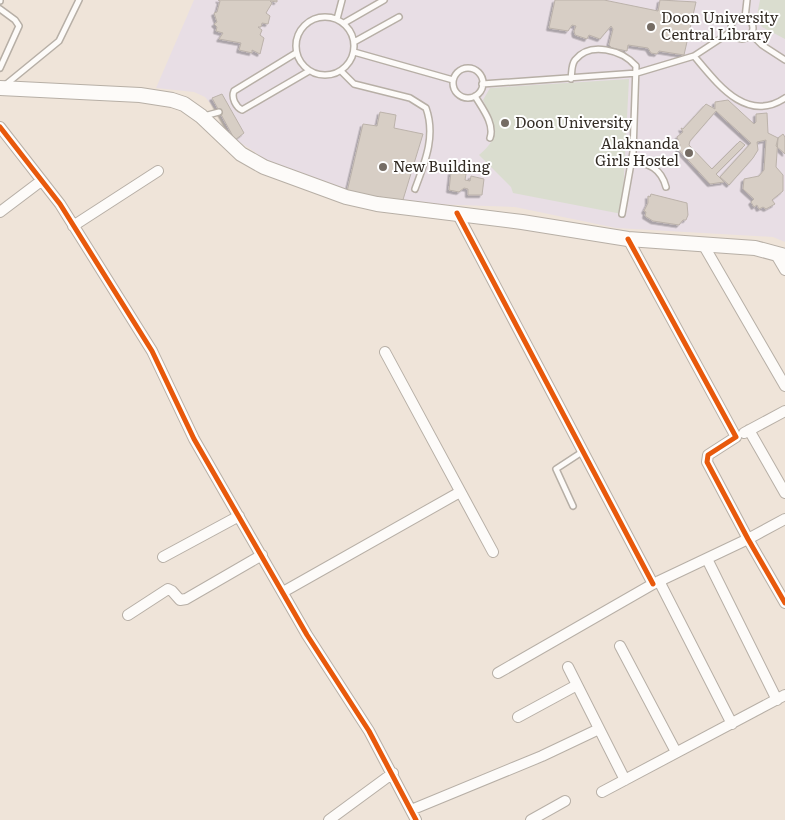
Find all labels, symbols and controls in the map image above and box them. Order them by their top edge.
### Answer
place label: Doon University Central Library [661,5,779,45]
marker: Doon University Central Library [645,21,657,33]
place label: Doon University [515,110,633,133]
marker: Doon University [499,117,511,129]
place label: Alaknanda Girls Hostel [595,131,680,171]
marker: Alaknanda Girls Hostel [683,147,695,159]
place label: New Building [393,154,491,177]
marker: New Building [377,161,389,173]

